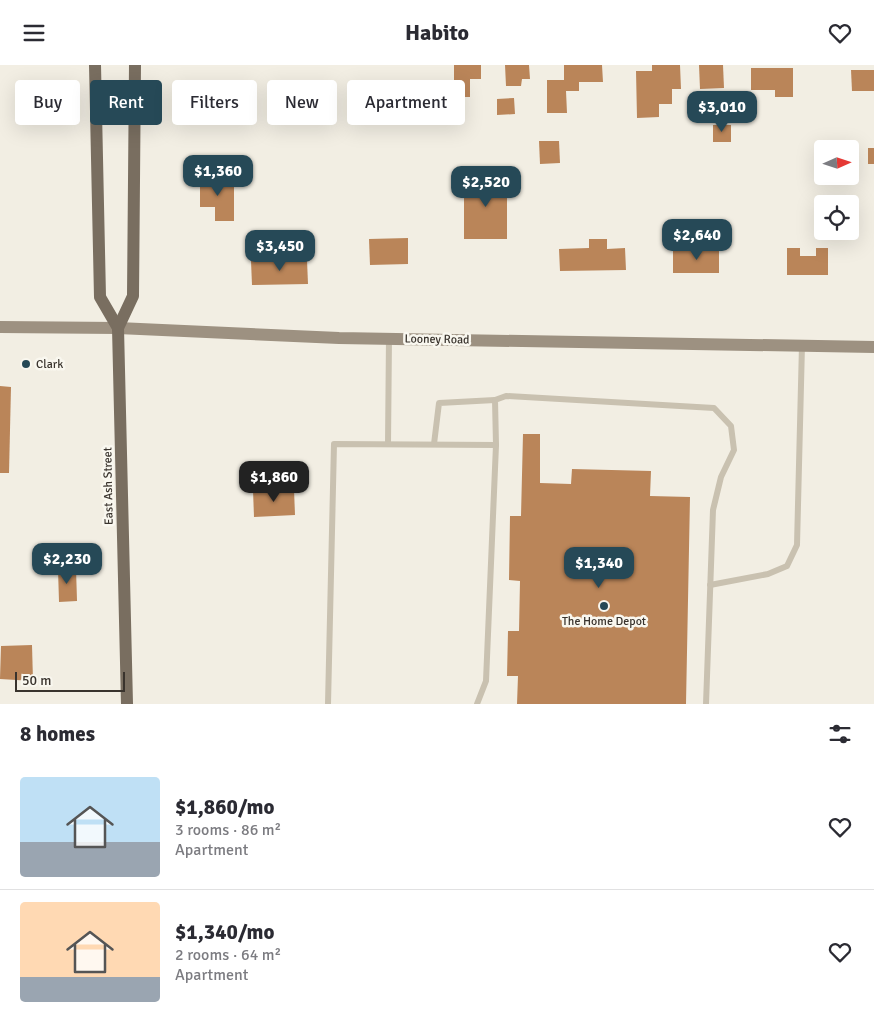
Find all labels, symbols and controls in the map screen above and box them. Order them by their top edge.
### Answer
icon: menu [20,19,48,47]
text: Habito [405,19,469,46]
icon: heart [826,19,854,47]
chip: Buy [15,80,80,125]
chip: Rent [90,80,162,125]
chip: Filters [172,80,257,125]
chip: New [267,80,337,125]
chip: Apartment [347,80,465,125]
pin: $3,010 [681,91,763,133]
text: $3,010 [698,97,746,117]
north arrow [814,140,859,185]
map controls [814,140,859,240]
pin: $1,360 [177,155,259,197]
text: $1,360 [194,161,242,181]
pin: $2,520 [445,165,527,208]
text: $2,520 [462,172,510,192]
button: locate [814,195,859,240]
pin: $2,640 [656,219,738,261]
text: $2,640 [673,225,721,245]
pin: $3,450 [239,229,321,272]
text: $3,450 [256,236,304,256]
street label: Looney Road [404,331,470,348]
place label: Clark [36,357,63,372]
marker: Clark [20,358,32,370]
street label: East Ash Street [100,447,117,525]
pin: $1,860 [233,461,315,503]
text: $1,860 [250,467,298,487]
pin: $2,230 [26,543,108,585]
pin: $1,340 [558,547,640,589]
text: $2,230 [43,549,91,569]
text: $1,340 [575,553,623,573]
marker: The Home Depot [598,600,610,612]
place label: The Home Depot [562,614,646,629]
scale bar [15,669,125,692]
text: 50 m [22,672,51,689]
icon: filters [826,720,854,748]
text: 8 homes [20,721,95,747]
text: $1,860/mo [175,794,274,820]
icon: home [60,797,120,857]
icon: heart [826,813,854,841]
text: 3 rooms · 86 m² [175,820,281,840]
text: Apartment [175,840,248,860]
text: $1,340/mo [175,919,274,945]
icon: home [60,922,120,982]
icon: heart [826,938,854,966]
text: 2 rooms · 64 m² [175,945,281,965]
text: Apartment [175,965,248,985]

